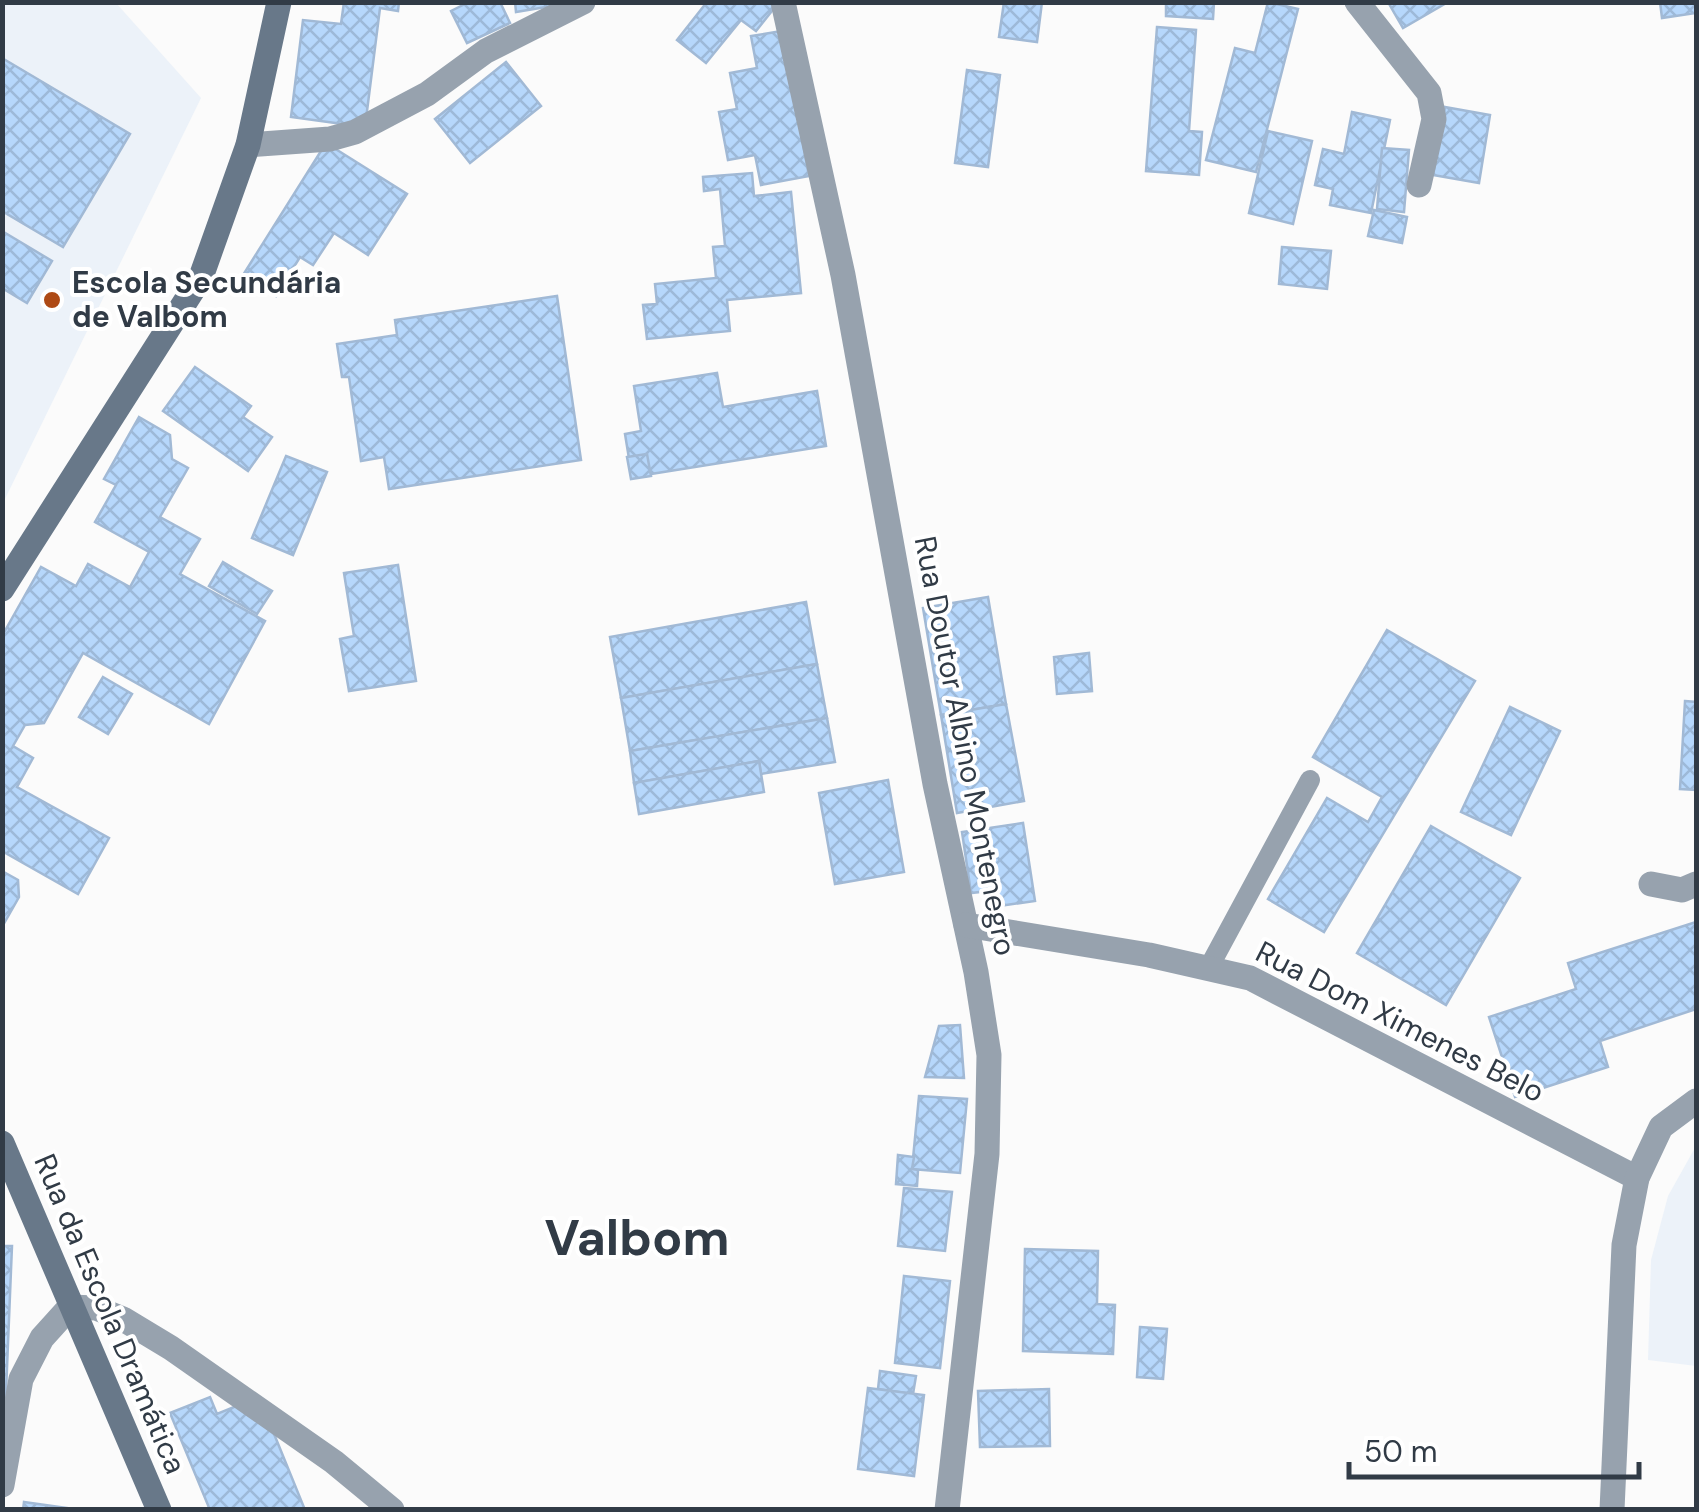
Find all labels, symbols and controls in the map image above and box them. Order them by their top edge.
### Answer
place label: Escola Secundária de Valbom [72,263,341,336]
marker: Escola Secundária de Valbom [41,289,63,311]
street label: Rua Doutor Albino Montenegro [906,533,1025,959]
street label: Rua Dom Ximenes Belo [1250,932,1551,1111]
street label: Rua da Escola Dramática [25,1148,196,1480]
district label: Valbom [544,1205,730,1271]
scale bar [1349,1417,1639,1479]
text: 50 m [1364,1432,1438,1471]

